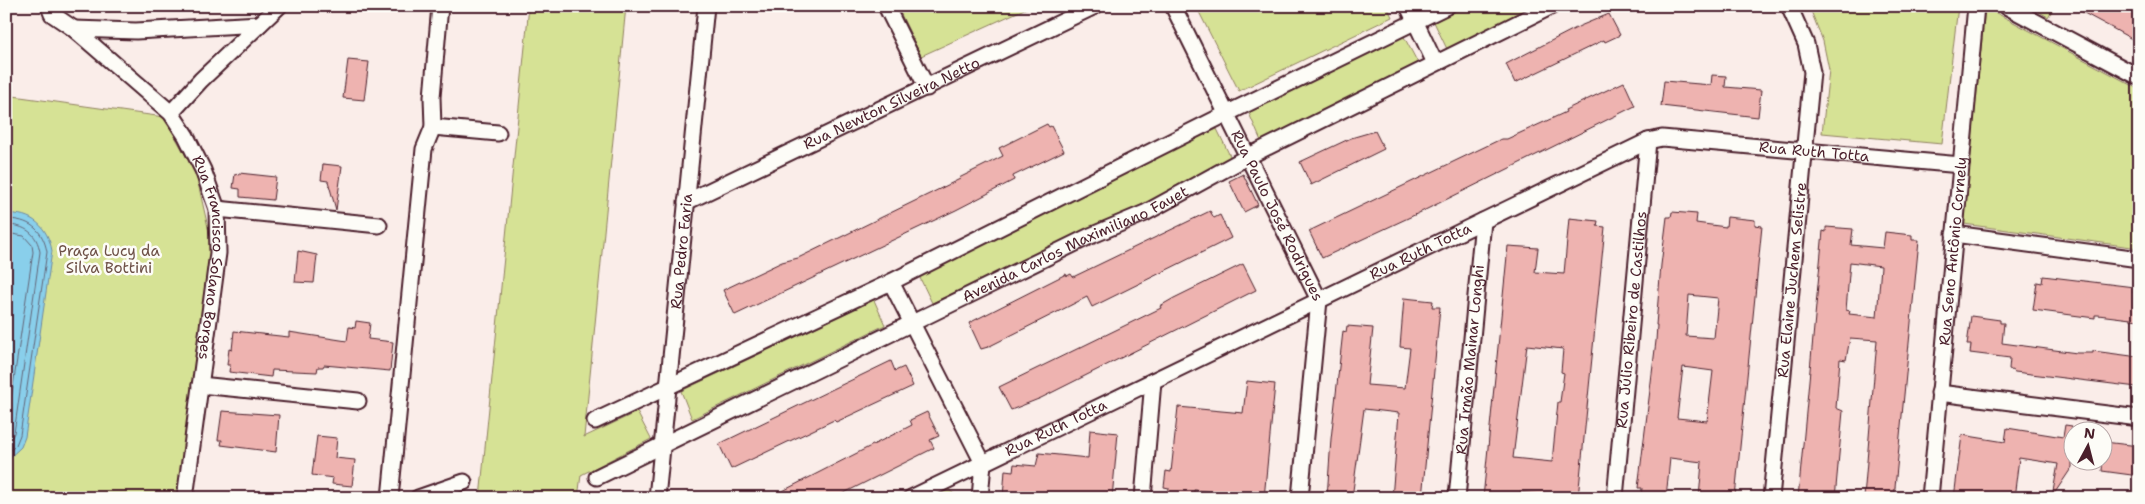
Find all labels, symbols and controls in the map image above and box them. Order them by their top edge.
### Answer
street label: Rua Newton Silveira Netto [800,53,983,154]
street label: Rua Paulo José Rodrigues [1226,127,1328,304]
street label: Rua Ruth Totta [1758,137,1871,167]
street label: Rua Francisco Solano Borges [187,152,228,361]
street label: Rua Seno Antônio Cornely [1934,156,1972,346]
street label: Avenida Carlos Maximiliano Fayet [959,181,1192,307]
street label: Rua Elaine Juchem Selistre [1773,181,1811,379]
street label: Rua Pedro Faria [666,192,697,310]
street label: Rua Júlio Ribeiro de Castilhos [1611,210,1651,429]
street label: Rua Ruth Totta [1366,218,1475,284]
park label: Praça Lucy da Silva Bottini [58,241,160,278]
street label: Rua Irmão Mainar Longhi [1451,264,1489,455]
street label: Rua Ruth Totta [1002,394,1111,461]
north arrow [2062,422,2112,472]
text: N [2083,423,2096,443]

